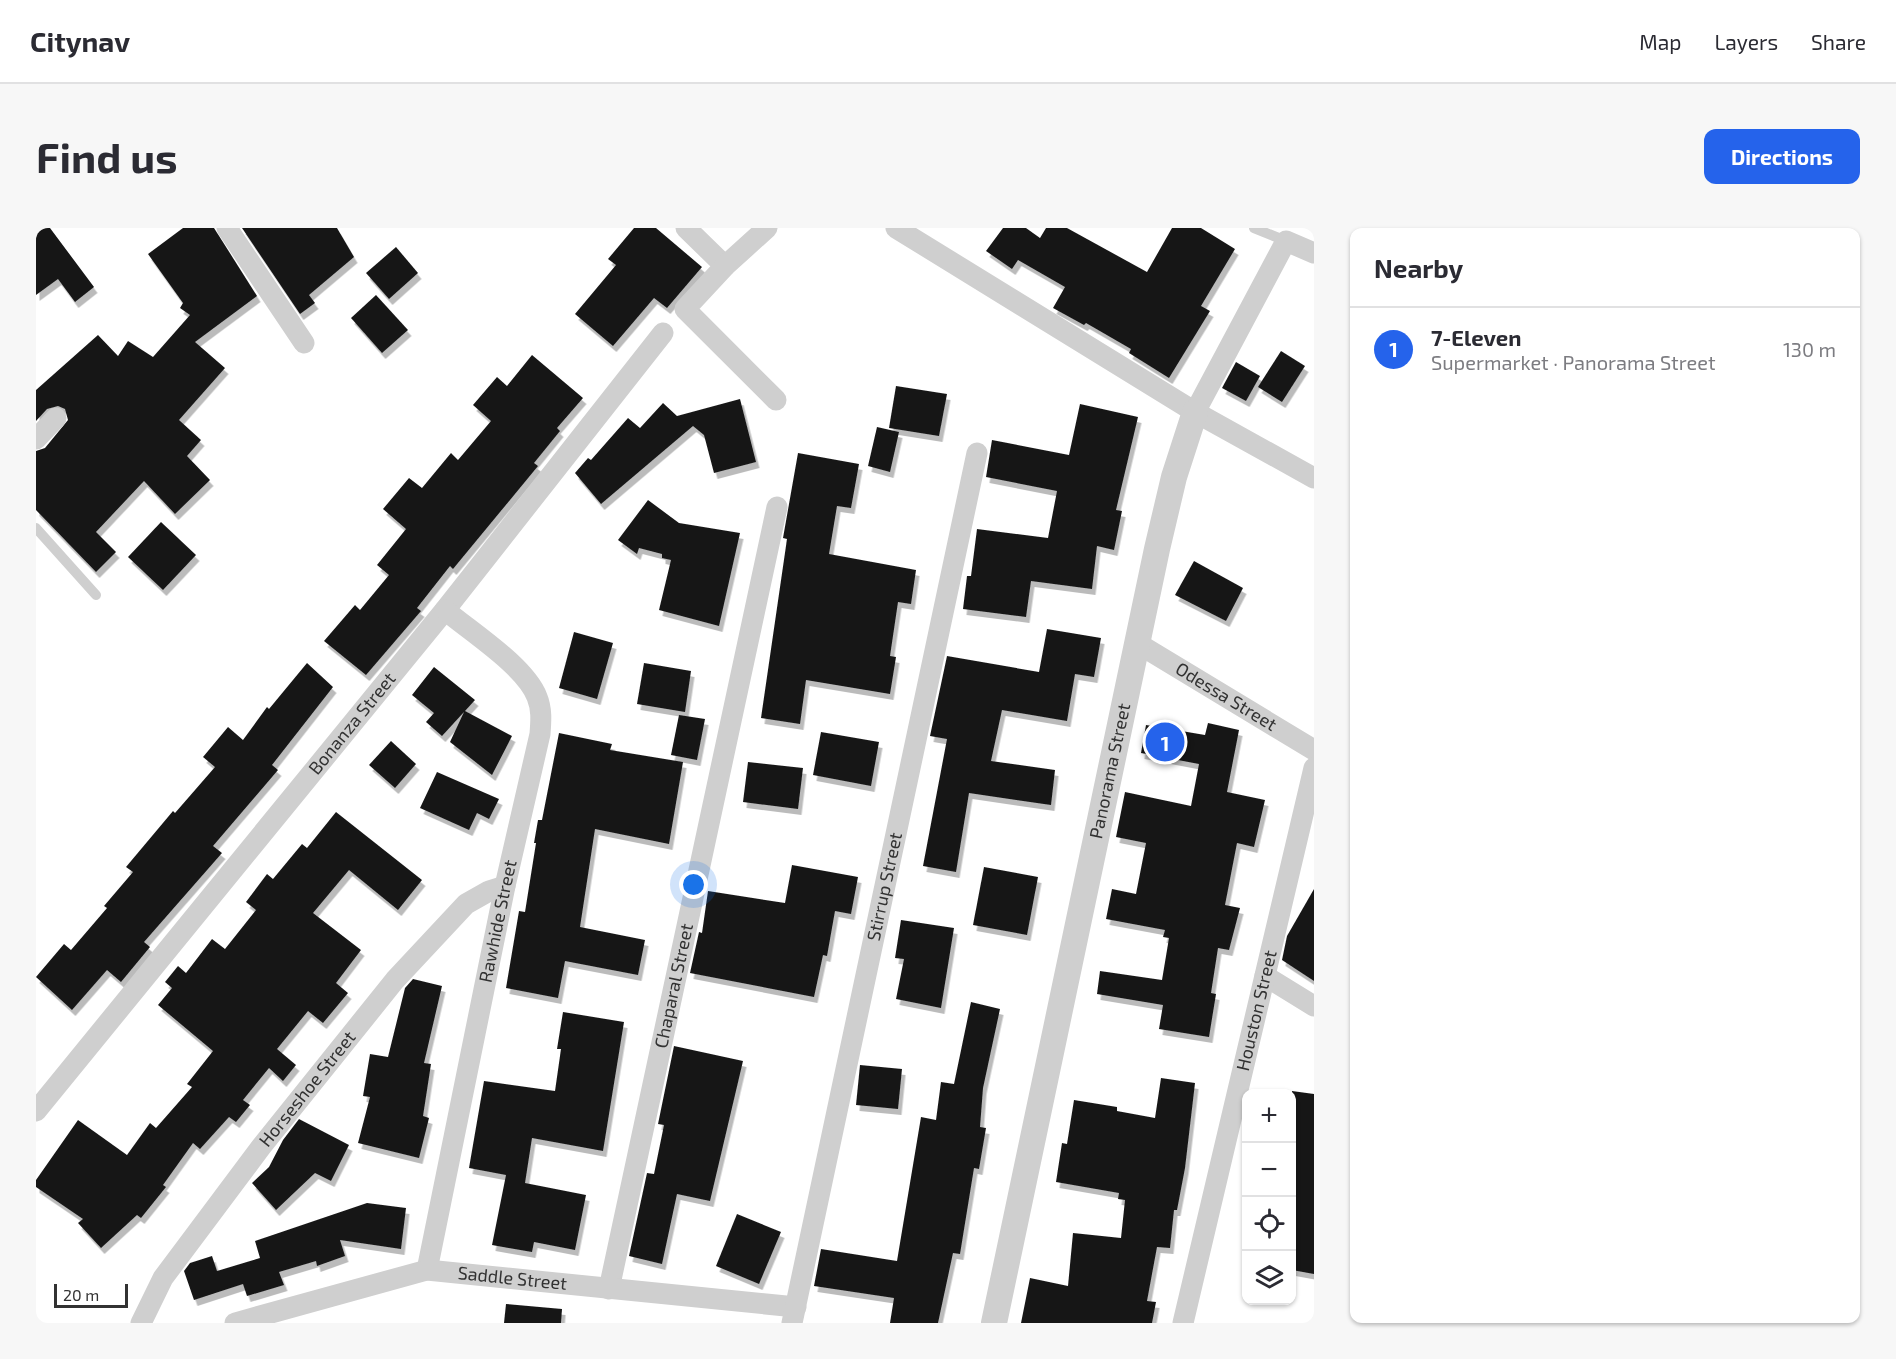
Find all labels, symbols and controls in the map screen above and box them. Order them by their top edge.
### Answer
text: Citynav [30,24,130,58]
text: Map [1639,29,1681,54]
text: Layers [1714,29,1778,54]
text: Share [1811,29,1866,54]
button: Directions [1704,129,1860,184]
text: Find us [36,131,178,181]
text: Nearby [1374,252,1463,283]
text: 7-Eleven [1431,324,1521,350]
text: 1 [1389,337,1398,361]
text: 130 m [1783,337,1836,361]
text: Supermarket · Panorama Street [1431,350,1716,374]
street label: Odessa Street [1172,657,1281,735]
street label: Bonanza Street [303,667,400,779]
street label: Panorama Street [1084,701,1134,841]
pin: 1 [1146,720,1184,764]
street label: Stirrup Street [862,830,906,943]
street label: Rawhide Street [474,857,521,984]
your location [679,870,708,899]
street label: Chaparal Street [649,921,697,1050]
street label: Houston Street [1231,948,1281,1073]
street label: Horseshoe Street [254,1026,360,1151]
map controls [1242,1089,1296,1305]
button: + [1242,1089,1296,1143]
button: − [1242,1143,1296,1197]
button: locate [1242,1197,1296,1251]
button: layers [1242,1251,1296,1305]
street label: Saddle Street [457,1261,568,1294]
scale bar [54,1281,128,1308]
text: 20 m [63,1285,99,1304]

